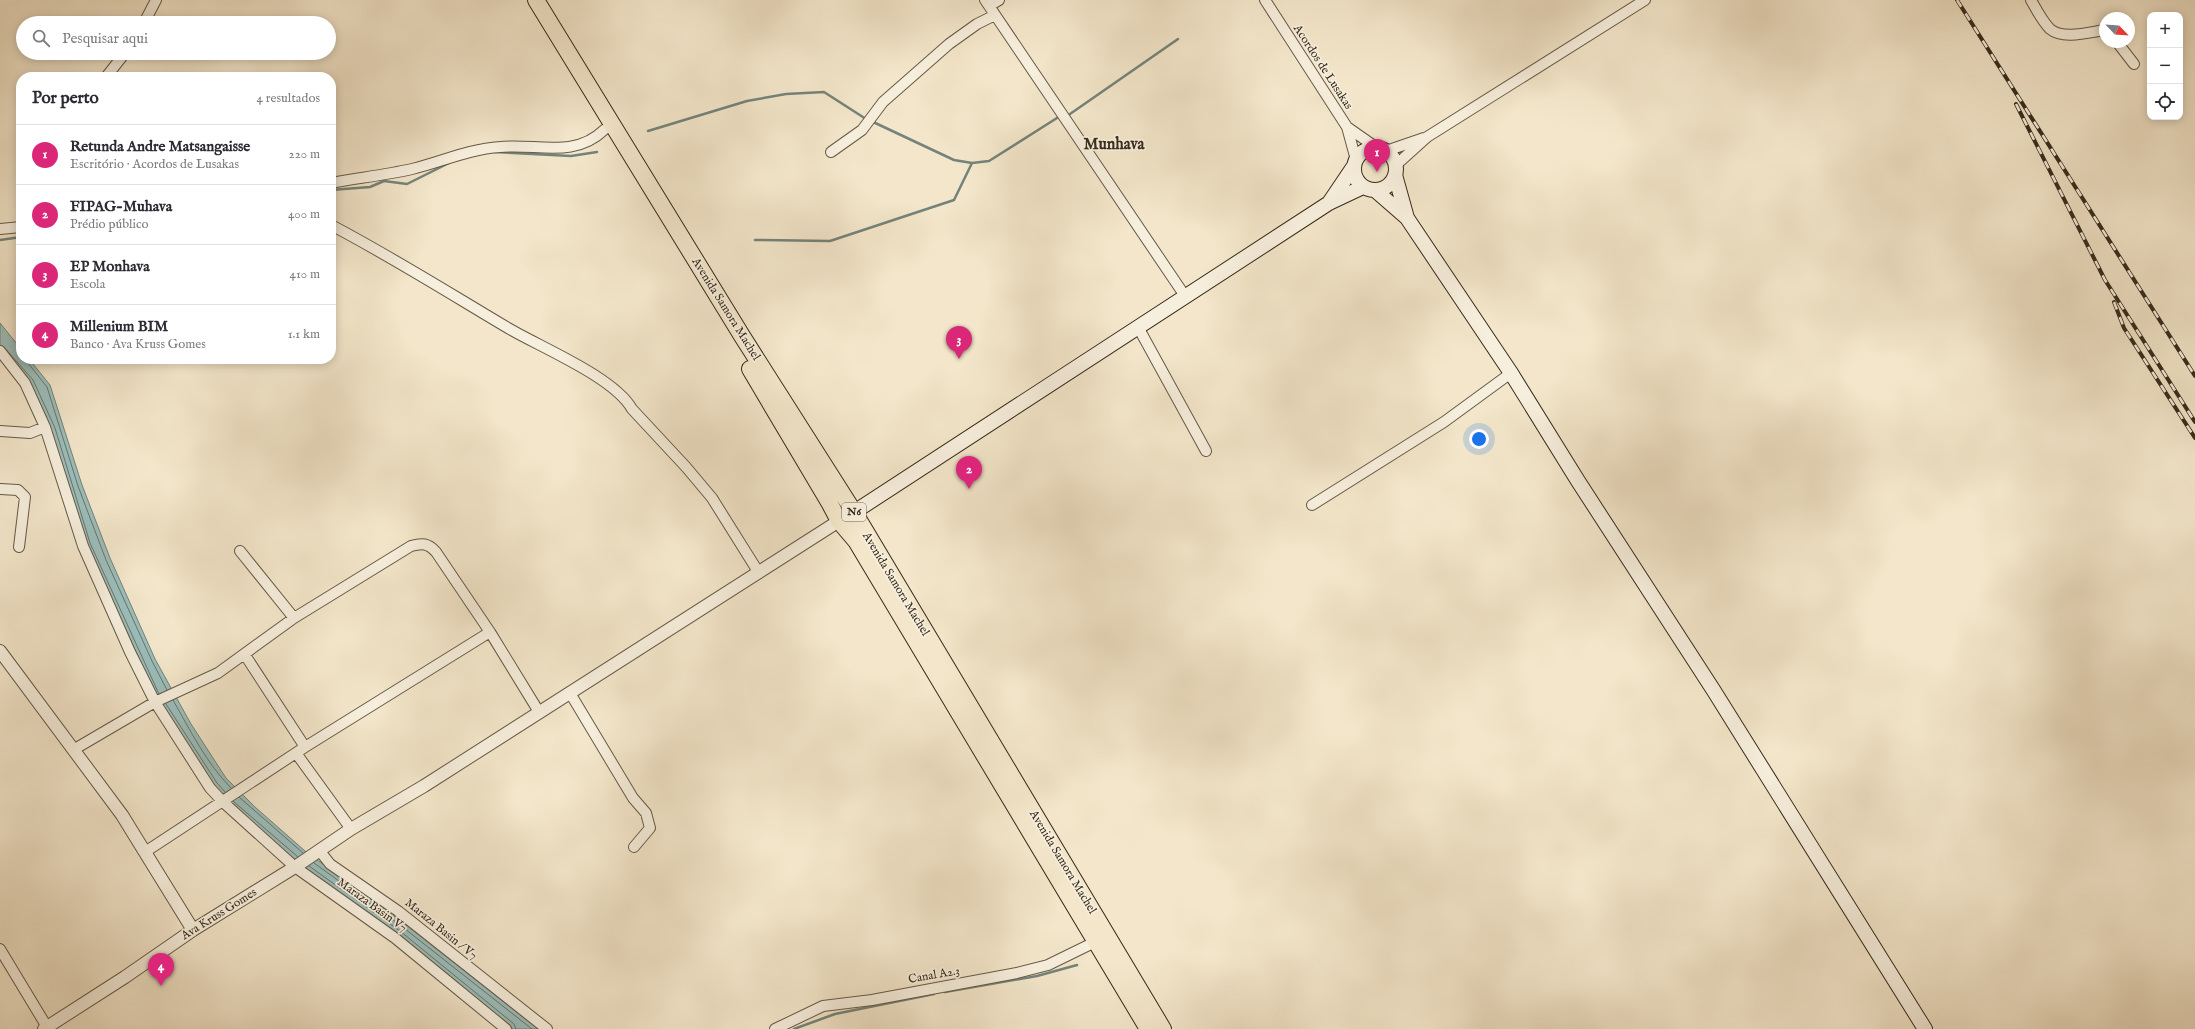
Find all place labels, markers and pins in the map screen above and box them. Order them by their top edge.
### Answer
pin: 1 [1364,139,1390,172]
pin: 3 [946,326,972,359]
pin: 2 [956,456,982,489]
pin: 4 [148,953,174,986]

